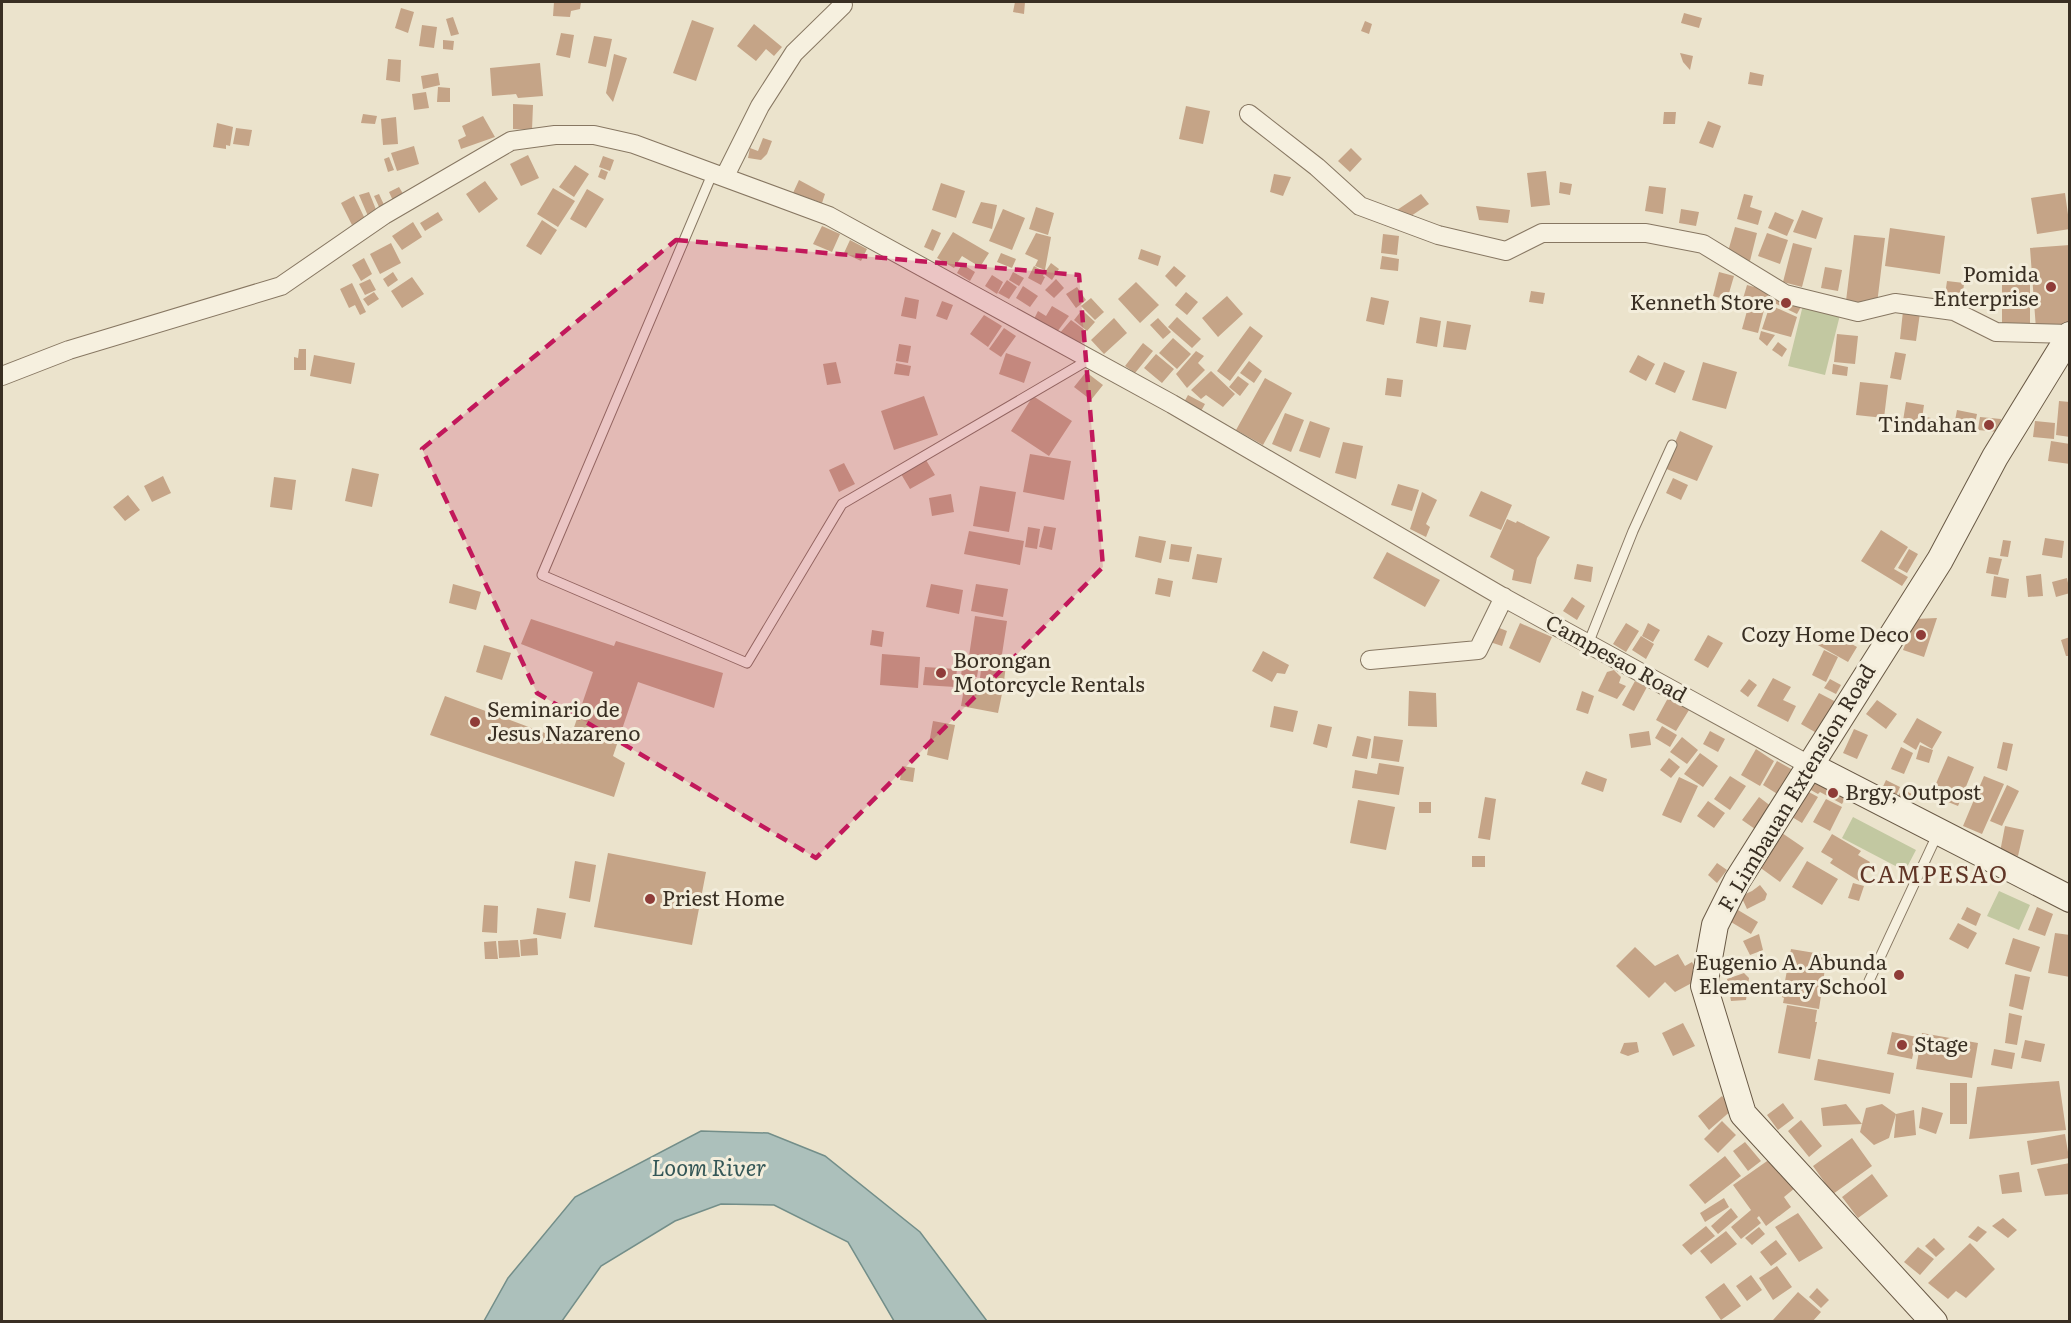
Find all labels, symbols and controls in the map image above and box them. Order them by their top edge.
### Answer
place label: Pomida Enterprise [1933,257,2040,312]
marker: Pomida Enterprise [2044,280,2058,294]
place label: Kenneth Store [1630,285,1774,316]
marker: Kenneth Store [1779,296,1793,310]
place label: Tindahan [1878,407,1977,438]
marker: Tindahan [1982,418,1996,432]
street label: Campesao Road [1541,605,1694,709]
place label: Cozy Home Deco [1741,617,1909,648]
marker: Cozy Home Deco [1914,628,1928,642]
place label: Borongan Motorcycle Rentals [953,643,1145,698]
street label: F. Limbauan Extension Road [1708,657,1881,916]
marker: Borongan Motorcycle Rentals [934,666,948,680]
place label: Seminario de Jesus Nazareno [487,692,640,747]
marker: Seminario de Jesus Nazareno [468,715,482,729]
place label: Brgy, Outpost [1845,775,1982,806]
marker: Brgy, Outpost [1826,786,1840,800]
district label: CAMPESAO [1859,855,2009,890]
place label: Priest Home [662,881,785,912]
marker: Priest Home [643,892,657,906]
place label: Eugenio A. Abunda Elementary School [1696,945,1888,1000]
marker: Eugenio A. Abunda Elementary School [1892,968,1906,982]
place label: Stage [1914,1027,1968,1058]
marker: Stage [1895,1038,1909,1052]
water label: Loom River [652,1150,766,1183]

